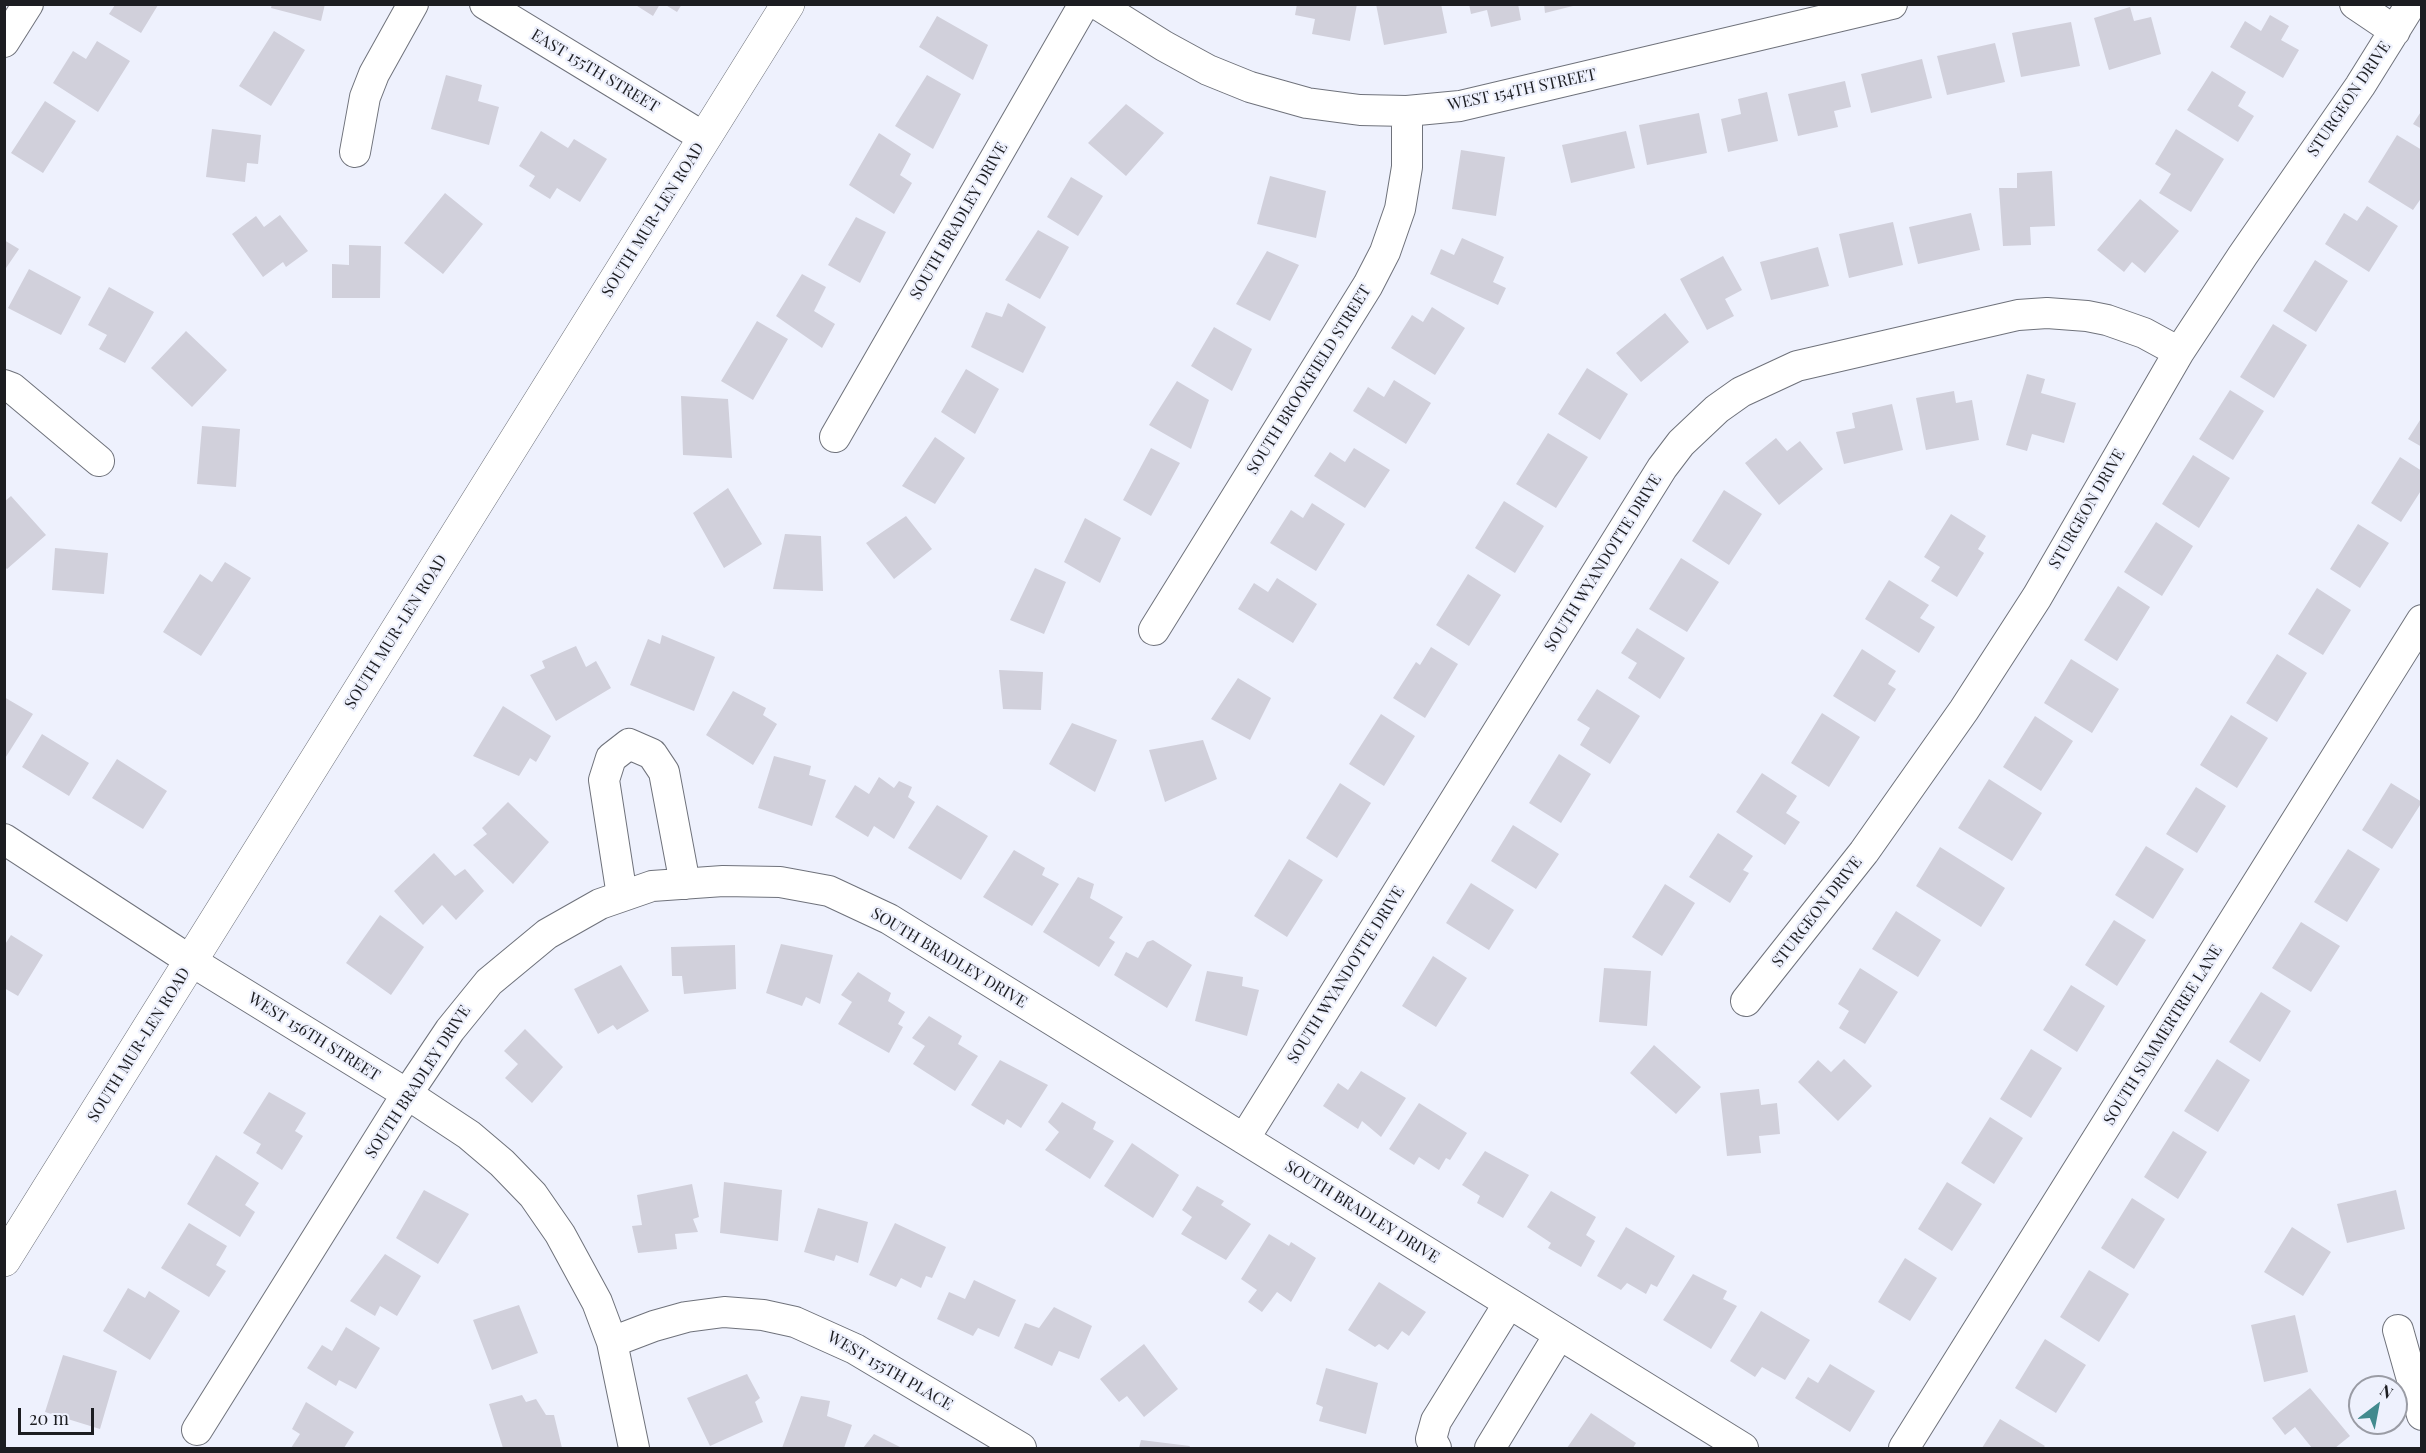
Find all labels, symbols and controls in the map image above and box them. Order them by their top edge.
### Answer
street label: EAST 155TH STREET [528,25,662,117]
street label: STURGEON DRIVE [2303,38,2395,160]
street label: WEST 154TH STREET [1446,65,1598,115]
street label: SOUTH MUR-LEN ROAD [598,139,708,301]
street label: SOUTH BRADLEY DRIVE [906,139,1012,303]
street label: SOUTH BROOKFIELD STREET [1243,282,1375,478]
street label: STURGEON DRIVE [2045,446,2129,572]
street label: SOUTH WYANDOTTE DRIVE [1540,471,1666,655]
street label: SOUTH MUR-LEN ROAD [341,551,451,713]
street label: STURGEON DRIVE [1768,853,1866,971]
street label: SOUTH WYANDOTTE DRIVE [1283,883,1409,1067]
street label: SOUTH BRADLEY DRIVE [868,904,1030,1012]
street label: SOUTH SUMMERTREE LANE [2100,941,2226,1129]
street label: SOUTH MUR-LEN ROAD [84,964,194,1126]
street label: WEST 156TH STREET [245,989,383,1085]
street label: SOUTH BRADLEY DRIVE [361,1002,475,1162]
street label: SOUTH BRADLEY DRIVE [1281,1157,1443,1267]
street label: WEST 155TH PLACE [824,1327,956,1415]
north arrow [2348,1375,2408,1435]
text: N [2376,1379,2397,1403]
scale bar [21,1396,98,1434]
text: 20 m [29,1406,69,1430]

